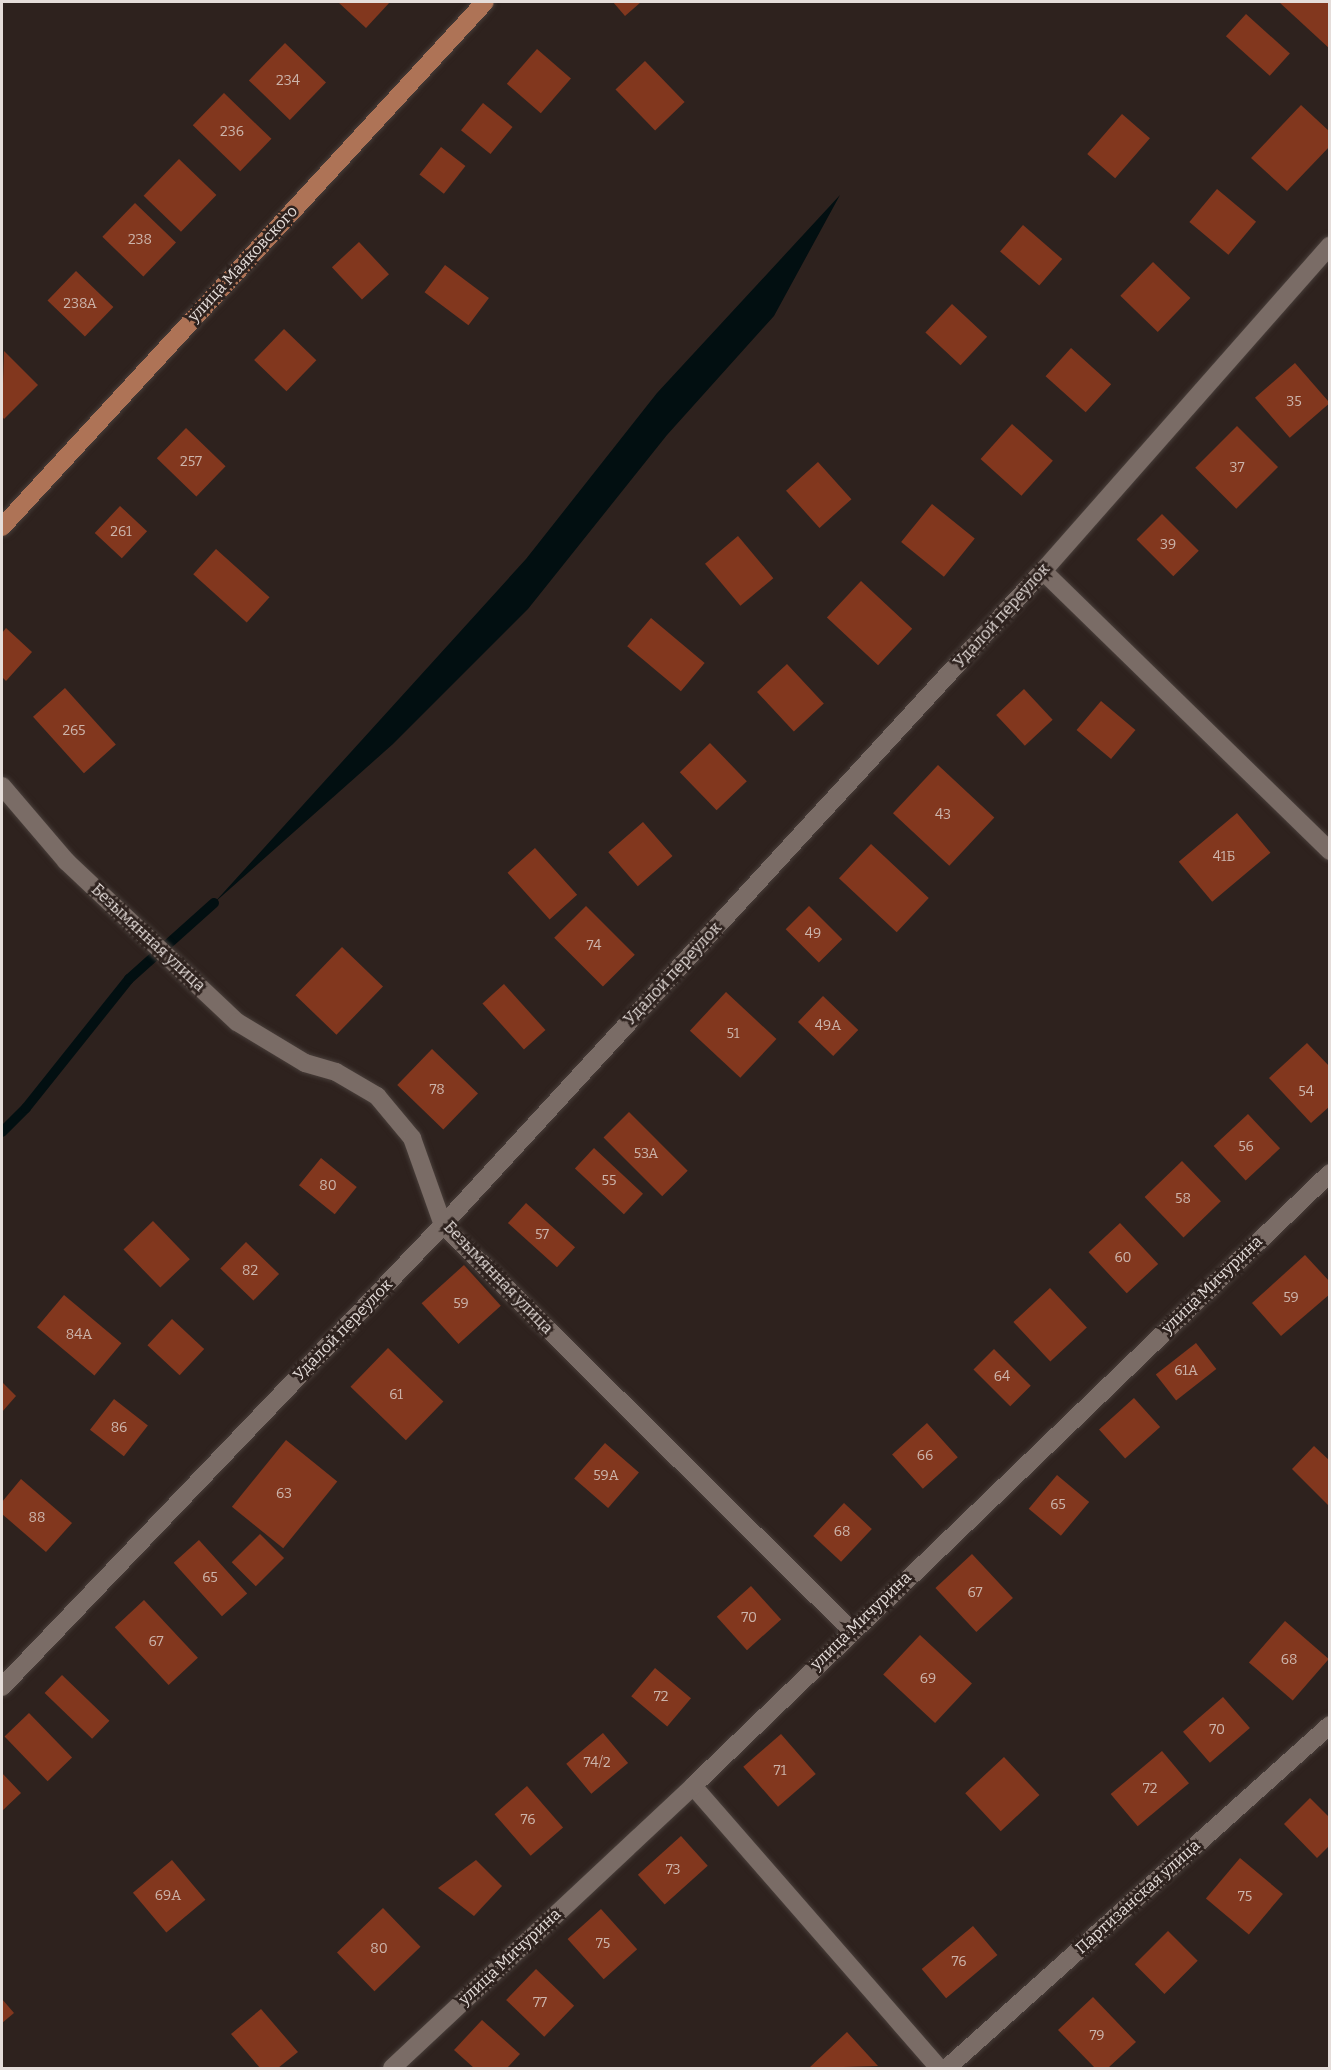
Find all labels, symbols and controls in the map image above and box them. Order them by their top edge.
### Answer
house number: 234 [276,73,300,89]
house number: 236 [220,124,244,140]
street label: улица Маяковского [184,202,302,326]
house number: 238 [128,232,152,248]
house number: 238А [63,296,97,312]
house number: 35 [1286,394,1302,410]
house number: 257 [180,454,202,470]
house number: 37 [1229,460,1245,476]
house number: 261 [110,524,132,540]
house number: 39 [1160,537,1176,553]
street label: Удалой переулок [950,560,1054,672]
house number: 265 [62,723,86,739]
house number: 43 [935,807,951,823]
house number: 41Б [1213,849,1235,865]
street label: Безымянная улица [87,880,209,996]
street label: Удалой переулок [620,919,726,1029]
house number: 49 [805,926,821,942]
house number: 74 [586,938,602,954]
house number: 49А [815,1018,841,1034]
house number: 51 [727,1026,739,1042]
house number: 78 [429,1082,445,1098]
house number: 54 [1298,1084,1314,1100]
house number: 56 [1238,1139,1254,1155]
house number: 53А [634,1146,658,1162]
house number: 55 [602,1173,616,1189]
house number: 80 [319,1178,337,1194]
house number: 58 [1175,1191,1191,1207]
street label: Безымянная улица [439,1218,557,1338]
house number: 57 [535,1227,549,1243]
street label: улица Мичурина [1158,1232,1266,1338]
house number: 60 [1114,1250,1132,1266]
house number: 82 [242,1263,258,1279]
street label: Удалой переулок [290,1275,396,1385]
house number: 59 [1283,1290,1299,1306]
house number: 59 [453,1296,469,1312]
house number: 84А [66,1327,92,1343]
house number: 61А [1174,1363,1198,1379]
house number: 64 [994,1369,1010,1385]
house number: 61 [389,1387,403,1403]
house number: 86 [111,1420,127,1436]
house number: 66 [917,1448,933,1464]
house number: 59А [593,1468,619,1484]
house number: 63 [276,1486,292,1502]
house number: 65 [1050,1497,1066,1513]
house number: 88 [29,1510,45,1526]
house number: 68 [834,1524,850,1540]
street label: улица Мичурина [807,1568,915,1674]
house number: 65 [202,1570,218,1586]
house number: 67 [967,1585,983,1601]
house number: 70 [741,1610,757,1626]
house number: 67 [148,1634,164,1650]
house number: 68 [1281,1652,1297,1668]
house number: 69 [920,1671,936,1687]
house number: 72 [654,1689,668,1705]
house number: 70 [1209,1722,1225,1738]
house number: 74/2 [583,1755,611,1771]
house number: 71 [774,1763,786,1779]
house number: 72 [1143,1781,1157,1797]
house number: 76 [520,1812,536,1828]
street label: Партизанская улица [1072,1836,1204,1958]
house number: 73 [666,1862,680,1878]
house number: 69А [155,1888,181,1904]
house number: 75 [1238,1889,1252,1905]
street label: улица Мичурина [455,1905,565,2009]
house number: 75 [596,1936,610,1952]
house number: 80 [370,1941,388,1957]
house number: 76 [951,1954,967,1970]
house number: 77 [533,1995,547,2011]
house number: 79 [1090,2028,1104,2044]

